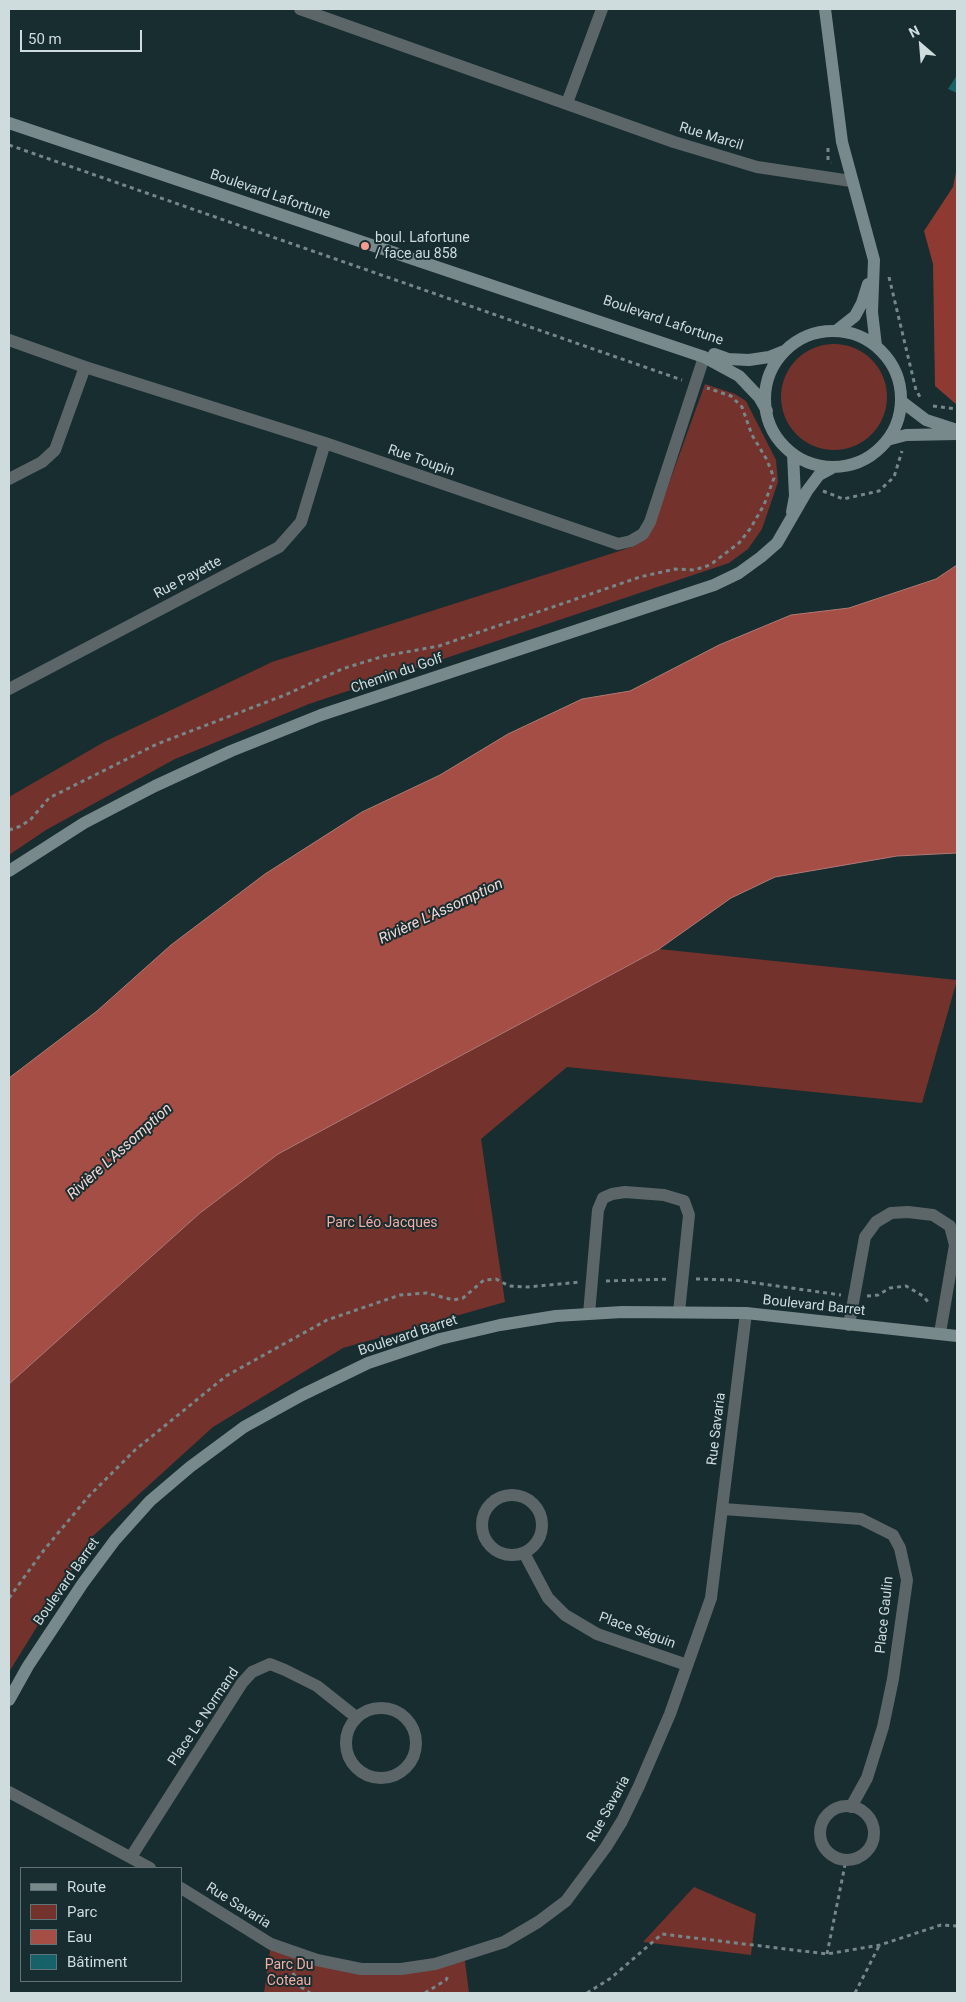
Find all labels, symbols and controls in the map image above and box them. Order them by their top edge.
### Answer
scale bar [22,20,145,52]
north arrow [896,20,946,70]
text: N [906,22,922,41]
text: 50 m [28,30,62,48]
street label: Rue Marcil [677,119,745,155]
street label: Boulevard Lafortune [208,167,332,223]
place label: boul. Lafortune / face au 858 [375,230,470,262]
marker: boul. Lafortune / face au 858 [359,240,371,252]
street label: Boulevard Lafortune [601,293,725,349]
street label: Rue Toupin [385,442,457,480]
street label: Rue Payette [151,553,225,603]
street label: Chemin du Golf [349,650,445,698]
water label: Rivière L'Assomption [376,875,506,949]
water label: Rivière L'Assomption [64,1100,176,1204]
park label: Parc Léo Jacques [326,1215,438,1231]
street label: Boulevard Barret [762,1292,866,1320]
street label: Boulevard Barret [356,1312,460,1360]
street label: Rue Savaria [704,1392,730,1466]
street label: Boulevard Barret [31,1535,103,1629]
street label: Place Gaulin [873,1576,897,1654]
street label: Place Séguin [596,1609,678,1653]
street label: Place Le Normand [165,1665,243,1769]
street label: Rue Savaria [584,1773,634,1845]
legend [20,1867,182,1982]
text: Route [67,1878,106,1896]
street label: Rue Savaria [203,1880,273,1932]
text: Parc [67,1903,97,1921]
text: Eau [67,1928,92,1946]
text: Bâtiment [67,1953,127,1971]
park label: Parc Du Coteau [265,1957,313,1990]

